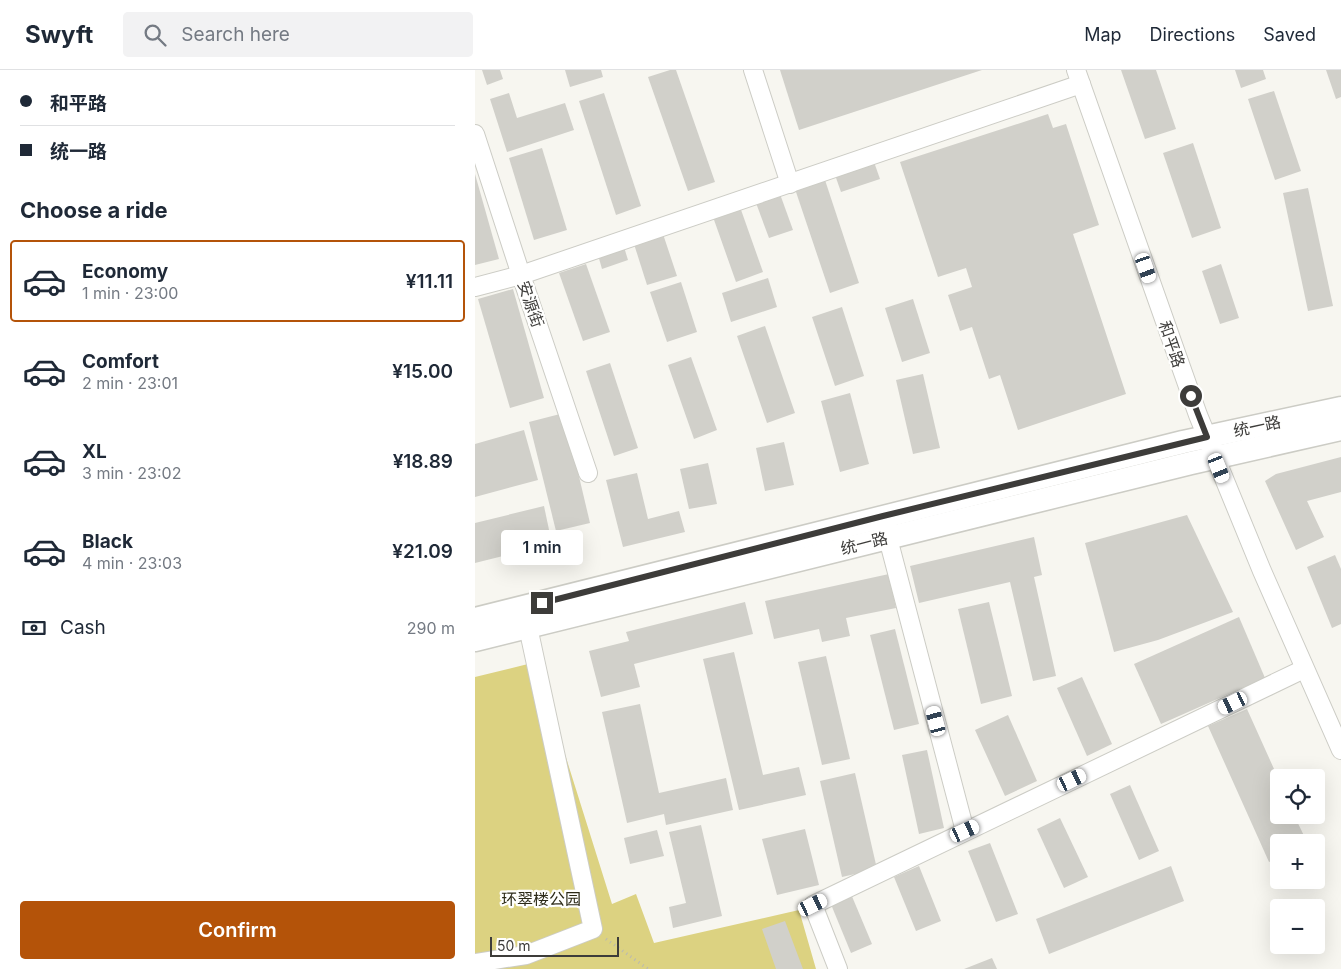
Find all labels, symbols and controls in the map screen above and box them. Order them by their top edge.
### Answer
search box [123,12,473,57]
text: Swyft [25,20,93,49]
icon: search [141,21,169,49]
text: Search here [181,23,290,46]
text: Map [1084,24,1122,45]
text: Directions [1150,24,1235,45]
text: Saved [1263,24,1316,45]
text: 和平路 [50,92,107,115]
text: 统一路 [50,140,107,163]
text: Choose a ride [20,197,168,223]
car [1134,251,1157,285]
icon: car [22,259,67,304]
text: Economy [82,260,168,283]
text: ¥11.11 [406,270,453,293]
street label: 安源街 [514,278,548,330]
text: 1 min · 23:00 [82,283,178,303]
street label: 和平路 [1155,318,1189,370]
icon: car [22,349,67,394]
text: Comfort [82,350,159,373]
text: ¥15.00 [392,360,453,383]
text: 2 min · 23:01 [82,373,178,393]
route start [1180,385,1202,407]
street label: 统一路 [1231,411,1283,441]
icon: car [22,439,67,484]
text: XL [82,440,107,463]
text: ¥18.89 [393,450,453,473]
car [1206,451,1231,485]
text: 3 min · 23:02 [82,463,181,483]
street label: 统一路 [838,527,890,559]
icon: car [22,529,67,574]
text: Black [82,530,133,553]
callout: 1 min [501,530,583,566]
text: 1 min [522,537,562,557]
text: ¥21.09 [392,540,453,563]
text: 4 min · 23:03 [82,553,182,573]
route end [531,592,553,614]
icon: cash [20,614,48,642]
text: Cash [60,616,106,639]
text: 290 m [407,618,455,638]
car [1216,690,1249,716]
car [924,705,947,737]
car [1055,767,1088,793]
map controls [1270,769,1325,954]
button: locate [1270,769,1325,824]
car [948,818,981,844]
button: + [1270,834,1325,889]
park label: 环翠楼公园 [501,889,581,909]
car [796,892,829,918]
button: − [1270,899,1325,954]
button: Confirm [20,901,455,959]
scale bar [490,934,619,957]
text: 50 m [497,937,531,954]

